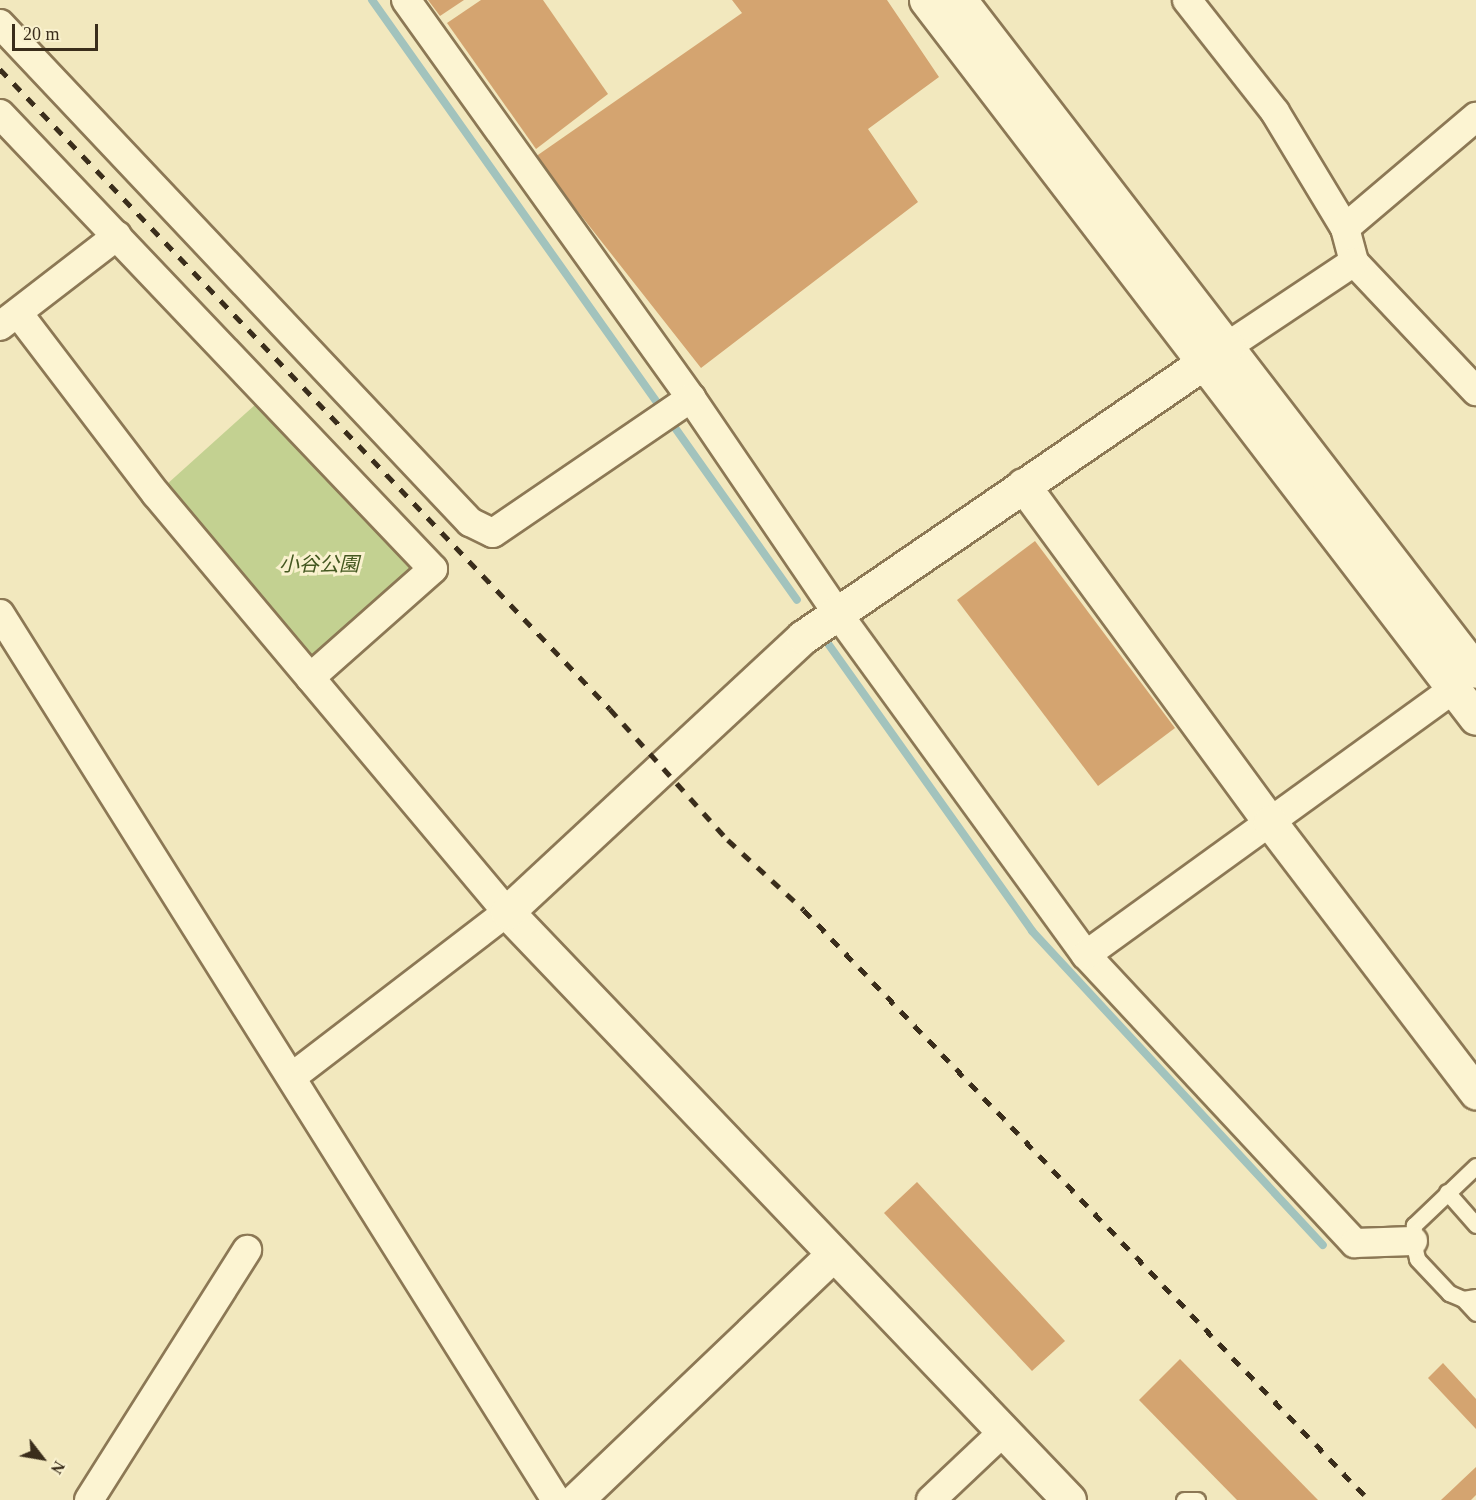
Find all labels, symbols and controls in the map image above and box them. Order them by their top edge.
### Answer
scale bar [15,12,100,50]
text: 20 m [23,24,60,44]
park label: 小谷公園 [279,552,359,576]
north arrow [12,1428,72,1488]
text: N [48,1458,68,1477]

